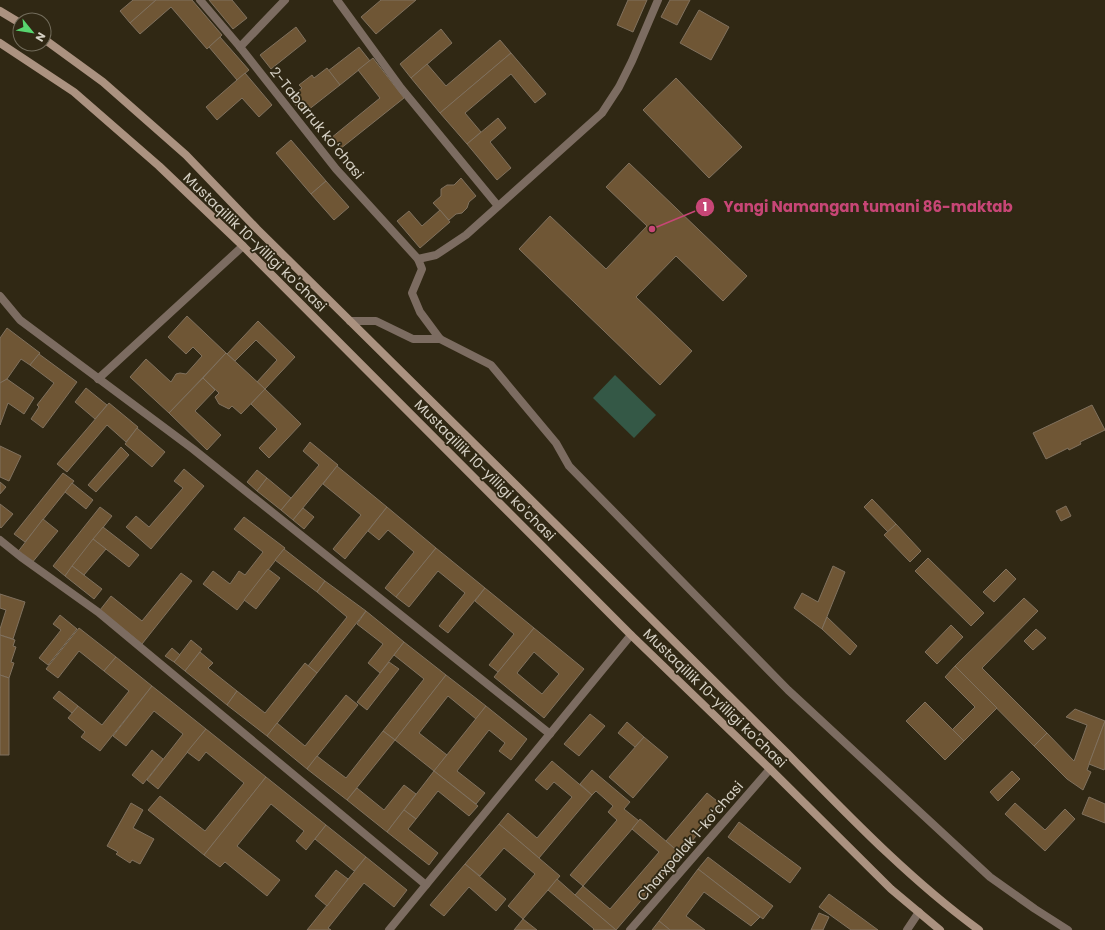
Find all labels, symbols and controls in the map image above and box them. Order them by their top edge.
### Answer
north arrow [12,12,52,52]
text: N [32,29,50,45]
street label: 2-Tabarruk koʻchasi [265,63,369,183]
street label: Mustaqillik 10-yilligi ko'chasi [179,168,331,316]
callout: Yangi Namangan tumani 86-maktab [695,194,1020,221]
text: Yangi Namangan tumani 86-maktab [723,196,1013,217]
text: 1 [703,198,707,215]
street label: Mustaqillik 10-yilligi ko'chasi [410,395,560,545]
street label: Mustaqillik 10-yilligi ko'chasi [639,624,791,772]
street label: Charxpalak 1-koʻchasi [632,777,748,905]

